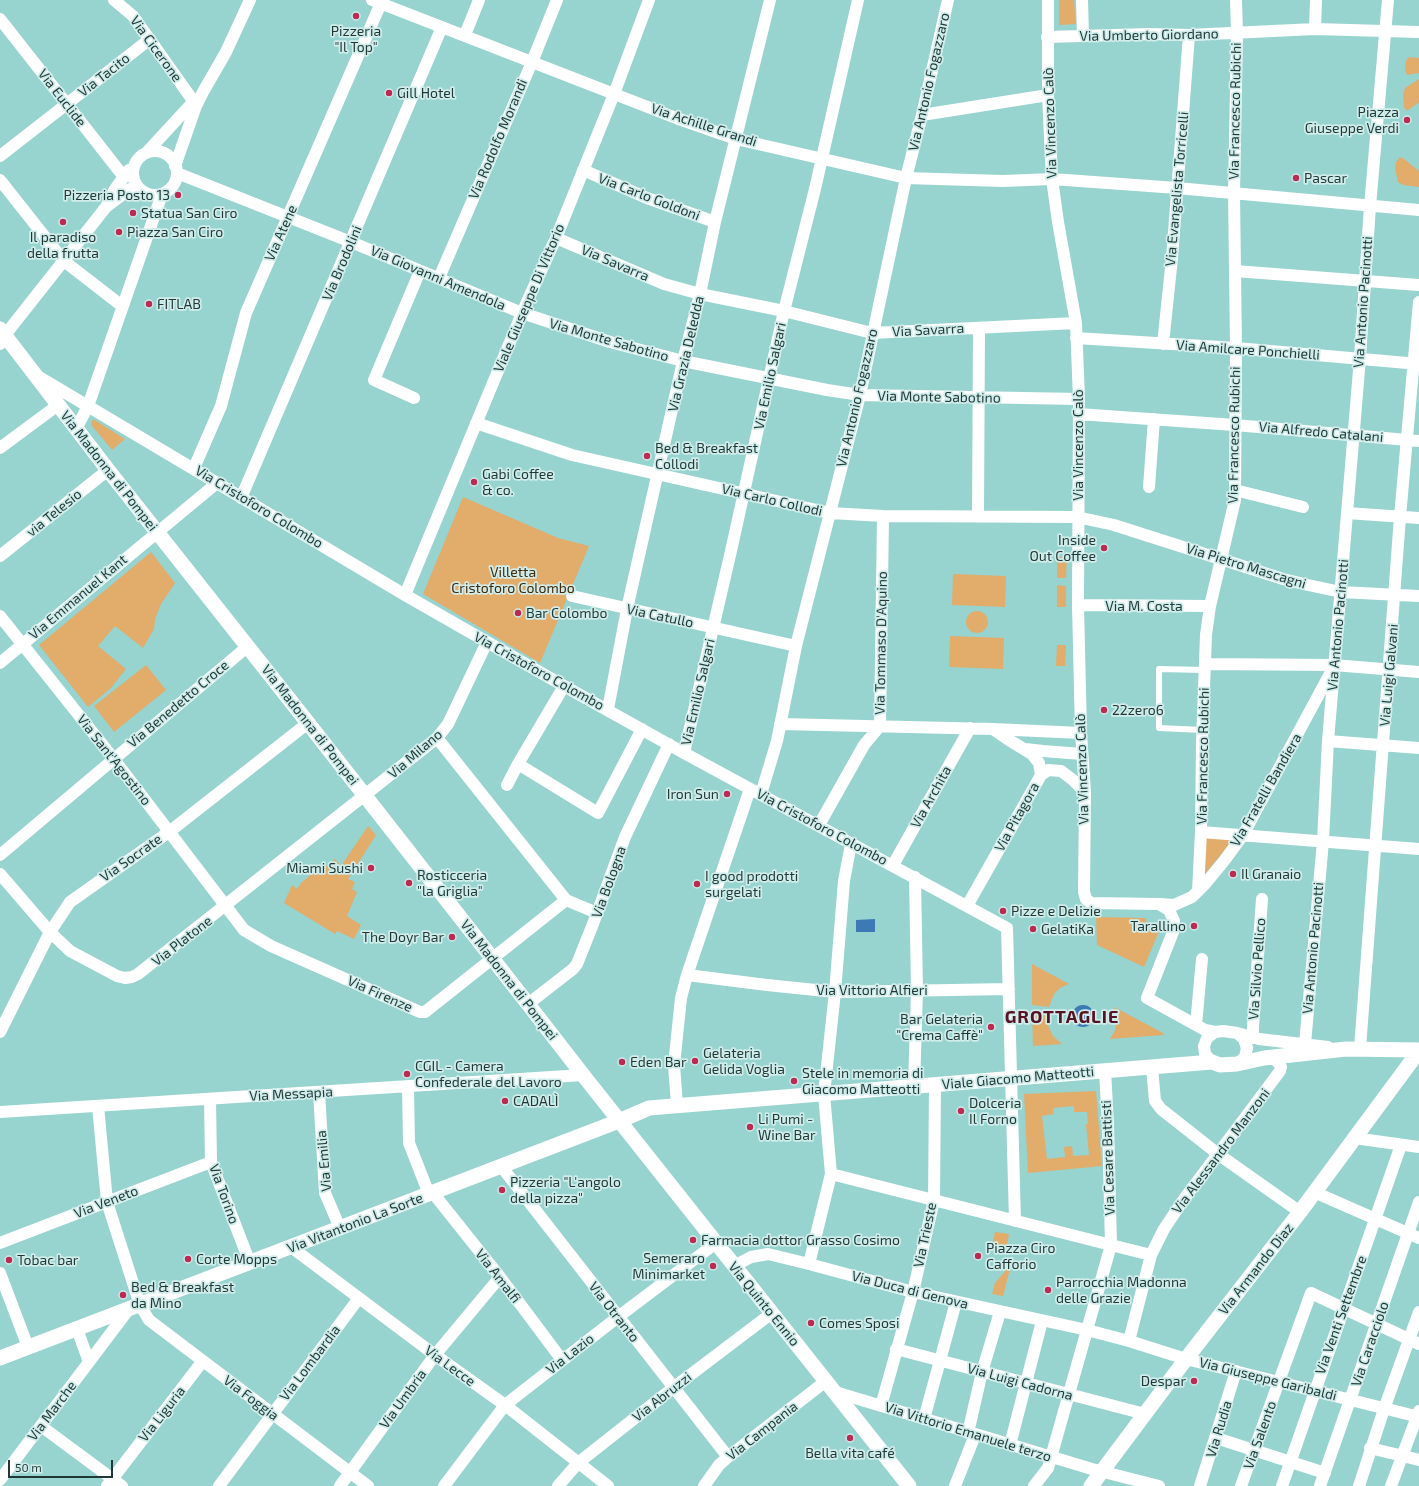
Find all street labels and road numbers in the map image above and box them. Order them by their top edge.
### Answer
street label: Via Antonio Fogazzaro [905,11,953,153]
street label: Via Cicerone [126,13,186,85]
street label: Via Umberto Giordano [1079,25,1219,45]
street label: Via Francesco Rubichi [1225,42,1245,180]
street label: Via Tacito [75,50,133,100]
street label: Via Euclide [34,66,90,130]
street label: Via Vincenzo Calò [1040,67,1060,179]
street label: Via Rodolfo Morandi [465,76,531,202]
street label: Via Achille Grandi [649,100,759,150]
street label: Via Evangelista Torricelli [1162,111,1192,267]
street label: Via Carlo Goldoni [596,170,702,224]
street label: Via Atene [261,202,301,264]
street label: Viale Giuseppe Di Vittorio [490,221,568,375]
street label: Via Brodolini [319,223,365,303]
street label: Via Antonio Pacinotti [1350,236,1376,368]
street label: Via Savarra [578,241,652,285]
street label: Via Giovanni Amendola [368,242,508,314]
street label: Via Grazia Deledda [664,294,708,414]
street label: Via Monte Sabotino [547,315,671,365]
street label: Via Savarra [891,320,965,340]
street label: Via Emilio Salgari [750,321,790,431]
street label: Via Antonio Fogazzaro [833,327,881,469]
street label: Via Amilcare Ponchielli [1176,337,1320,363]
street label: Via Francesco Rubichi [1224,366,1244,504]
street label: Via Monte Sabotino [877,388,1001,406]
street label: Via Vincenzo Calò [1070,389,1086,501]
street label: Via Madonna di Pompei [57,408,161,534]
street label: Via Alfredo Catalani [1258,418,1384,446]
street label: Via Cristoforo Colombo [192,462,326,552]
street label: Via Carlo Collodi [720,480,824,520]
street label: via Telesio [23,486,85,540]
street label: Via Pietro Mascagni [1184,540,1308,592]
street label: Via Emmanuel Kant [25,551,131,643]
street label: Via Antonio Pacinotti [1324,559,1352,691]
street label: Via Tommaso D'Aquino [871,571,891,715]
street label: Via M. Costa [1105,598,1183,614]
street label: Via Catullo [625,601,695,631]
street label: Via Luigi Galvani [1376,623,1402,727]
street label: Via Cristoforo Colombo [471,628,607,714]
street label: Via Emilio Salgari [678,637,718,747]
street label: Via Benedetto Croce [124,657,232,751]
street label: Via Madonna di Pompei [258,662,362,788]
street label: Via Francesco Rubichi [1193,687,1213,825]
street label: Via Sant'Agostino [73,711,155,809]
street label: Via Vincenzo Calò [1072,713,1092,825]
street label: Via Milano [384,726,446,782]
street label: Via Fratelli Bandiera [1227,730,1305,850]
street label: Via Archita [907,763,955,831]
street label: Via Pitagora [991,779,1043,855]
street label: Via Cristoforo Colombo [754,785,890,869]
street label: Via Socrate [97,831,165,885]
street label: Via Bologna [588,844,630,920]
street label: Via Antonio Pacinotti [1299,882,1327,1014]
street label: Via Platone [149,912,215,970]
street label: Via Madonna di Pompei [457,917,561,1043]
street label: Via Silvio Pellico [1245,917,1269,1021]
street label: Via Firenze [345,972,415,1016]
street label: Via Vittorio Alfieri [816,982,928,998]
street label: Viale Giacomo Matteotti [941,1063,1095,1093]
street label: Via Messapia [249,1083,333,1105]
street label: Via Alessandro Manzoni [1168,1085,1274,1217]
street label: Via Cesare Battisti [1098,1100,1118,1216]
street label: Via Emilia [313,1130,335,1192]
street label: Via Torino [205,1162,243,1226]
street label: Via Veneto [72,1182,140,1222]
street label: Via Vitantonio La Sorte [285,1189,425,1257]
street label: Via Trieste [910,1201,940,1269]
street label: Via Armando Diaz [1215,1220,1297,1318]
street label: Via Amalfi [472,1246,524,1306]
street label: Via Venti Settembre [1312,1253,1370,1377]
street label: Via Quinto Ennio [725,1258,803,1350]
street label: Via Duca di Genova [850,1267,970,1313]
street label: Via Otranto [585,1278,643,1346]
street label: Via Caracciolo [1348,1299,1392,1389]
street label: Via Lombardia [276,1322,344,1404]
street label: Via Lazio [543,1330,597,1378]
street label: Via Lecce [421,1342,479,1390]
street label: Via Giuseppe Garibaldi [1197,1354,1339,1404]
street label: Via Luigi Cadorna [965,1360,1075,1404]
street label: Via Umbria [376,1366,430,1432]
street label: Via Abruzzi [629,1369,695,1425]
street label: Via Foggia [220,1372,282,1424]
street label: Via Marche [24,1378,80,1444]
street label: Via Liguria [135,1383,189,1445]
street label: Via Campania [723,1398,801,1464]
street label: Via Vittorio Emanuele terzo [883,1399,1053,1465]
street label: Via Rudia [1202,1399,1236,1459]
street label: Via Salento [1240,1399,1280,1471]

